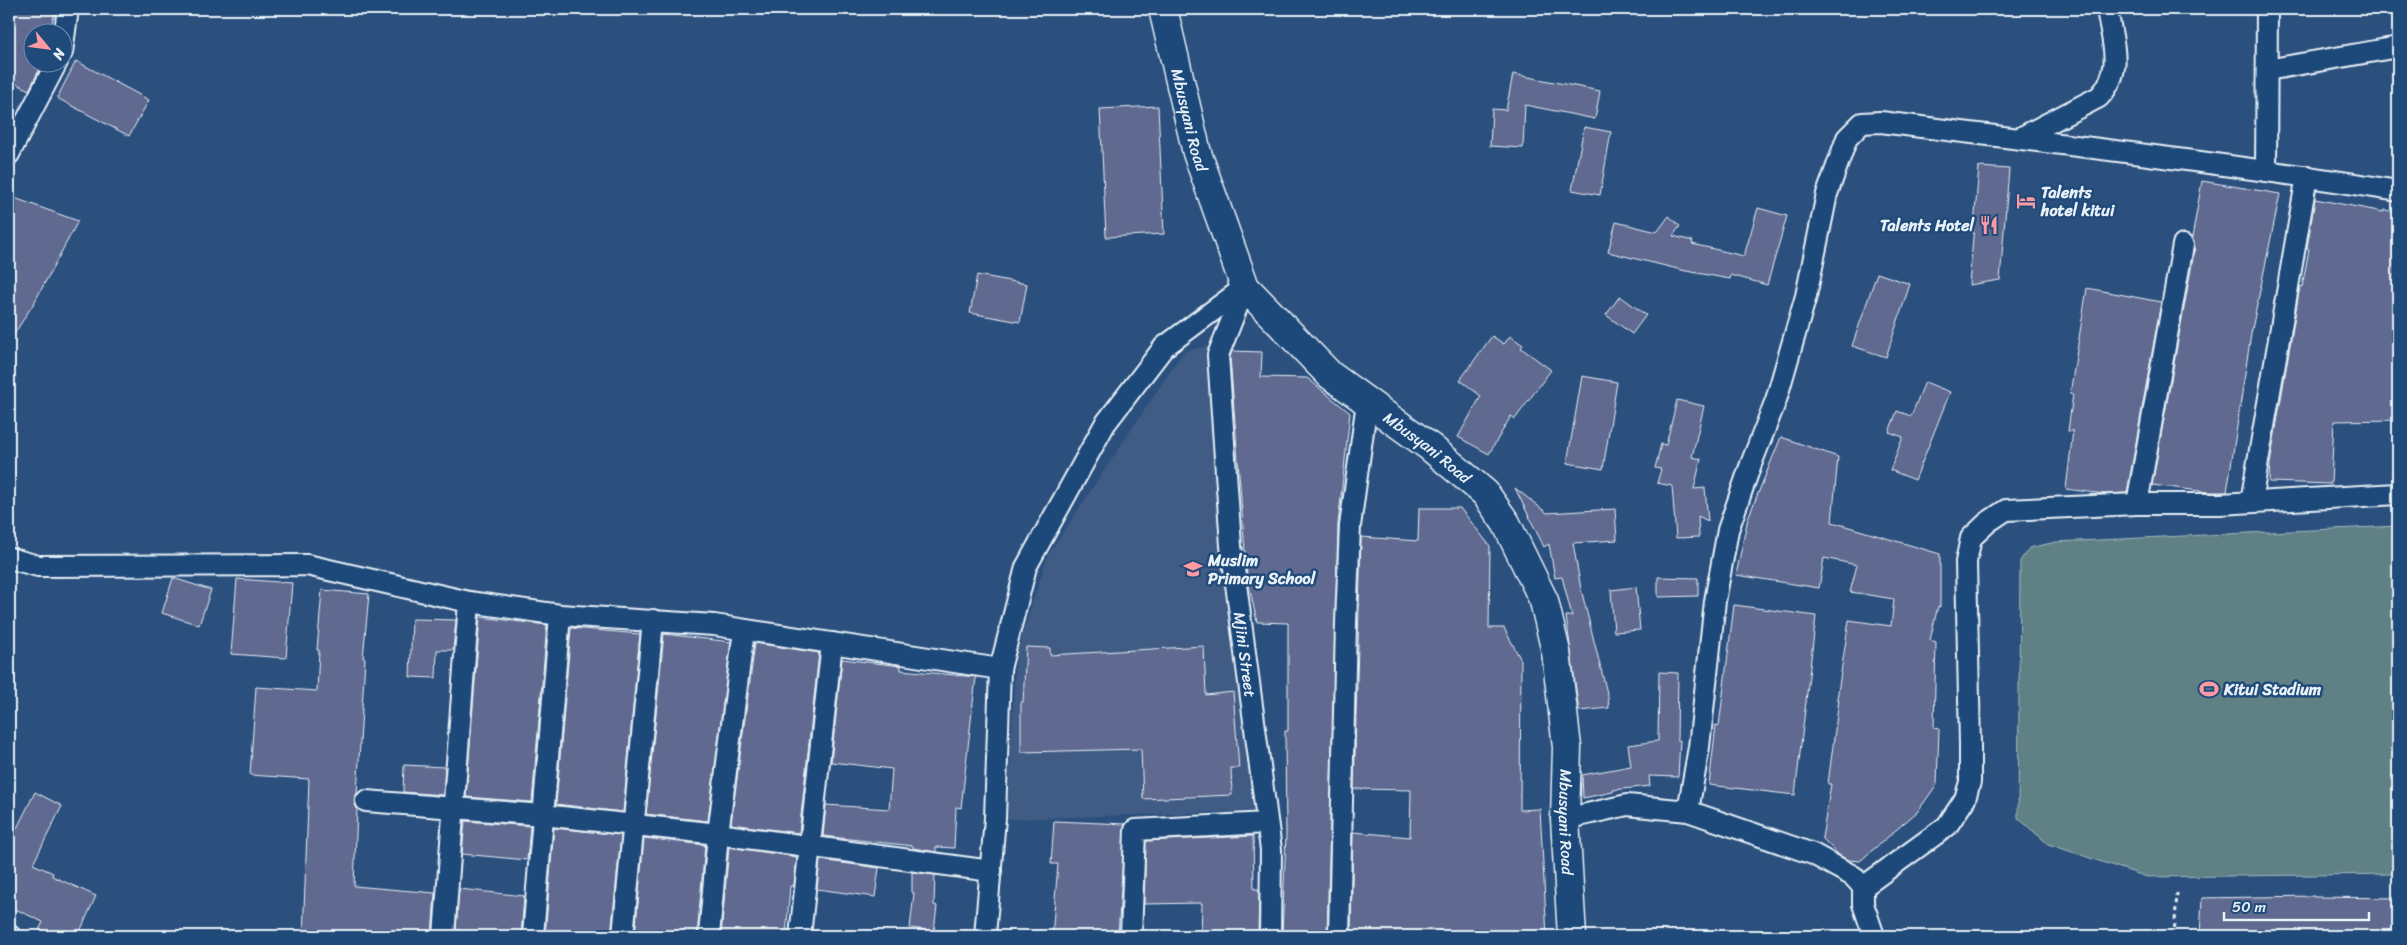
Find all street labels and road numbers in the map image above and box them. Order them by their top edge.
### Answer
street label: Mbusyani Road [1163,65,1218,177]
street label: Mbusyani Road [1377,403,1480,492]
street label: Mjini Street [1225,610,1265,699]
street label: Mbusyani Road [1550,769,1583,877]

